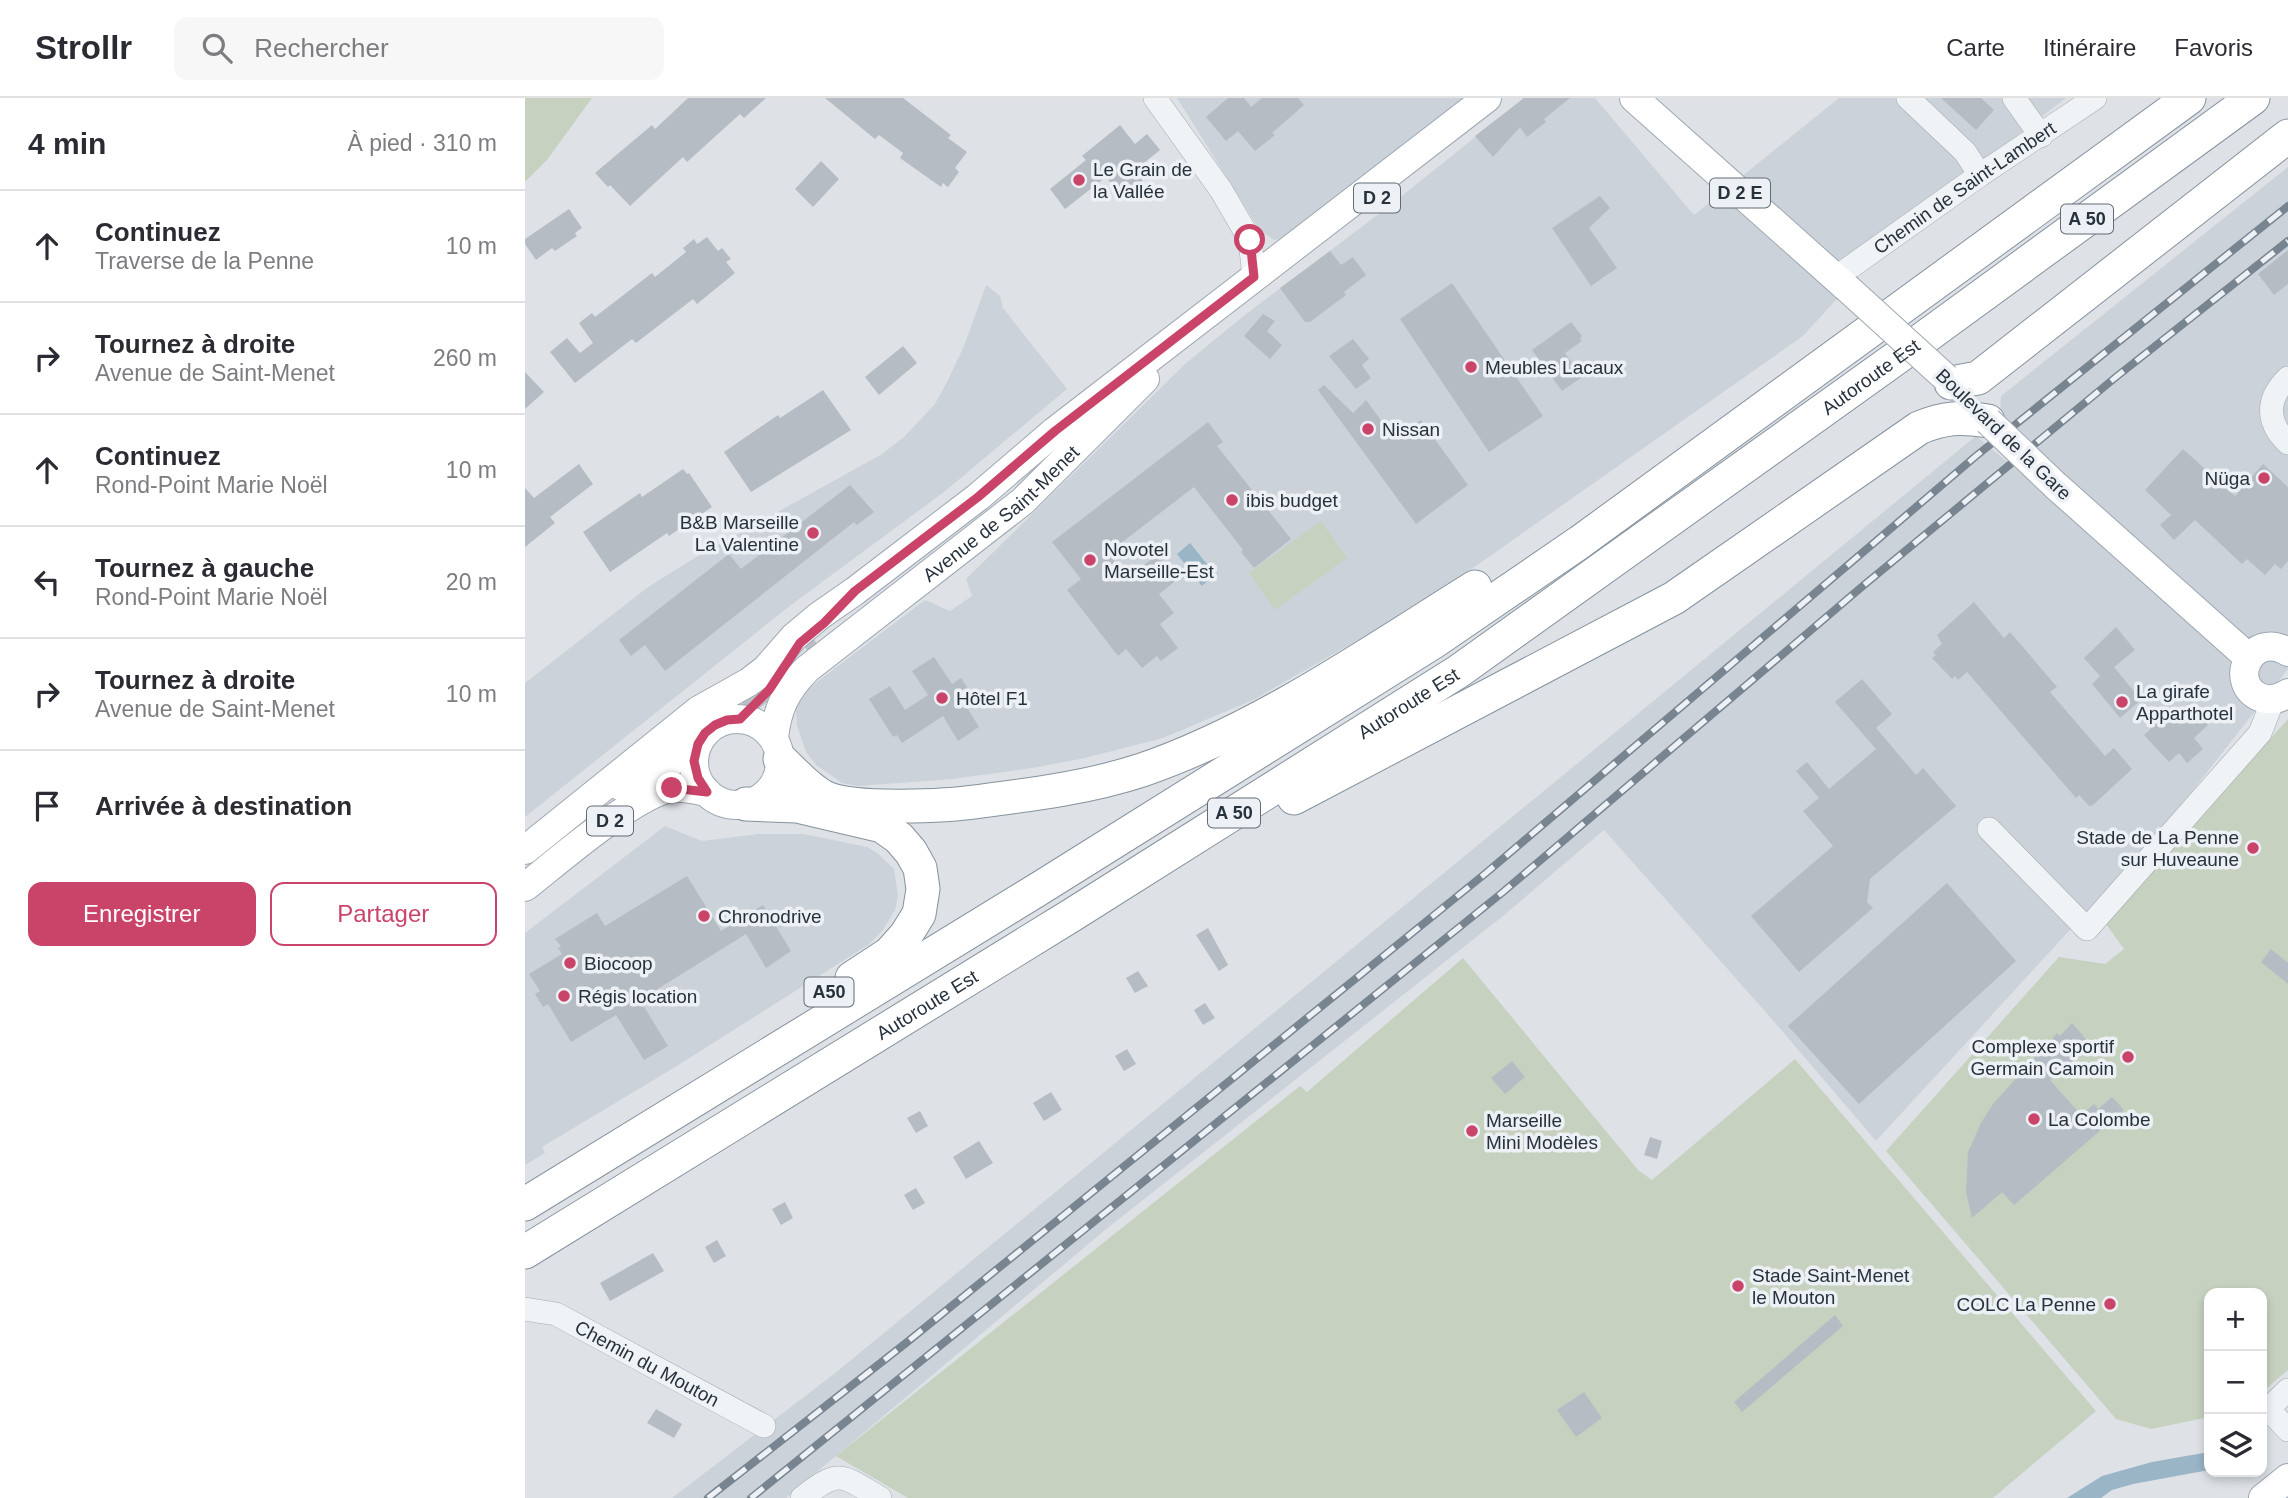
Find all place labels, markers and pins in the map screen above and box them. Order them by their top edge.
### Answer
place label: Le Grain de la Vallée [1093,159,1192,202]
marker: Le Grain de la Vallée [1071,172,1087,188]
place label: Meubles Lacaux [1485,357,1624,378]
marker: Meubles Lacaux [1463,359,1479,375]
place label: Nissan [1382,419,1440,440]
marker: Nissan [1360,421,1376,437]
place label: Nüga [2205,468,2250,489]
marker: Nüga [2256,470,2272,486]
place label: ibis budget [1246,490,1339,511]
marker: ibis budget [1224,492,1240,508]
place label: B&B Marseille La Valentine [680,512,799,555]
marker: B&B Marseille La Valentine [805,525,821,541]
place label: Novotel Marseille-Est [1104,539,1215,582]
marker: Novotel Marseille-Est [1082,552,1098,568]
place label: La girafe Apparthotel [2136,681,2233,724]
place label: Hôtel F1 [956,688,1028,709]
marker: Hôtel F1 [934,690,950,706]
marker: La girafe Apparthotel [2114,694,2130,710]
place label: Stade de La Penne sur Huveaune [2076,827,2239,870]
marker: Stade de La Penne sur Huveaune [2245,840,2261,856]
place label: Chronodrive [718,906,822,927]
marker: Chronodrive [696,908,712,924]
place label: Biocoop [584,953,653,974]
marker: Biocoop [562,955,578,971]
place label: Régis location [578,986,697,1007]
marker: Régis location [556,988,572,1004]
place label: Complexe sportif Germain Camoin [1970,1036,2115,1079]
marker: Complexe sportif Germain Camoin [2120,1049,2136,1065]
place label: La Colombe [2048,1109,2150,1130]
place label: Marseille Mini Modèles [1486,1110,1598,1153]
marker: La Colombe [2026,1111,2042,1127]
marker: Marseille Mini Modèles [1464,1123,1480,1139]
place label: Stade Saint-Menet le Mouton [1752,1265,1910,1308]
marker: Stade Saint-Menet le Mouton [1730,1278,1746,1294]
place label: COLC La Penne [1957,1294,2096,1315]
marker: COLC La Penne [2102,1296,2118,1312]

